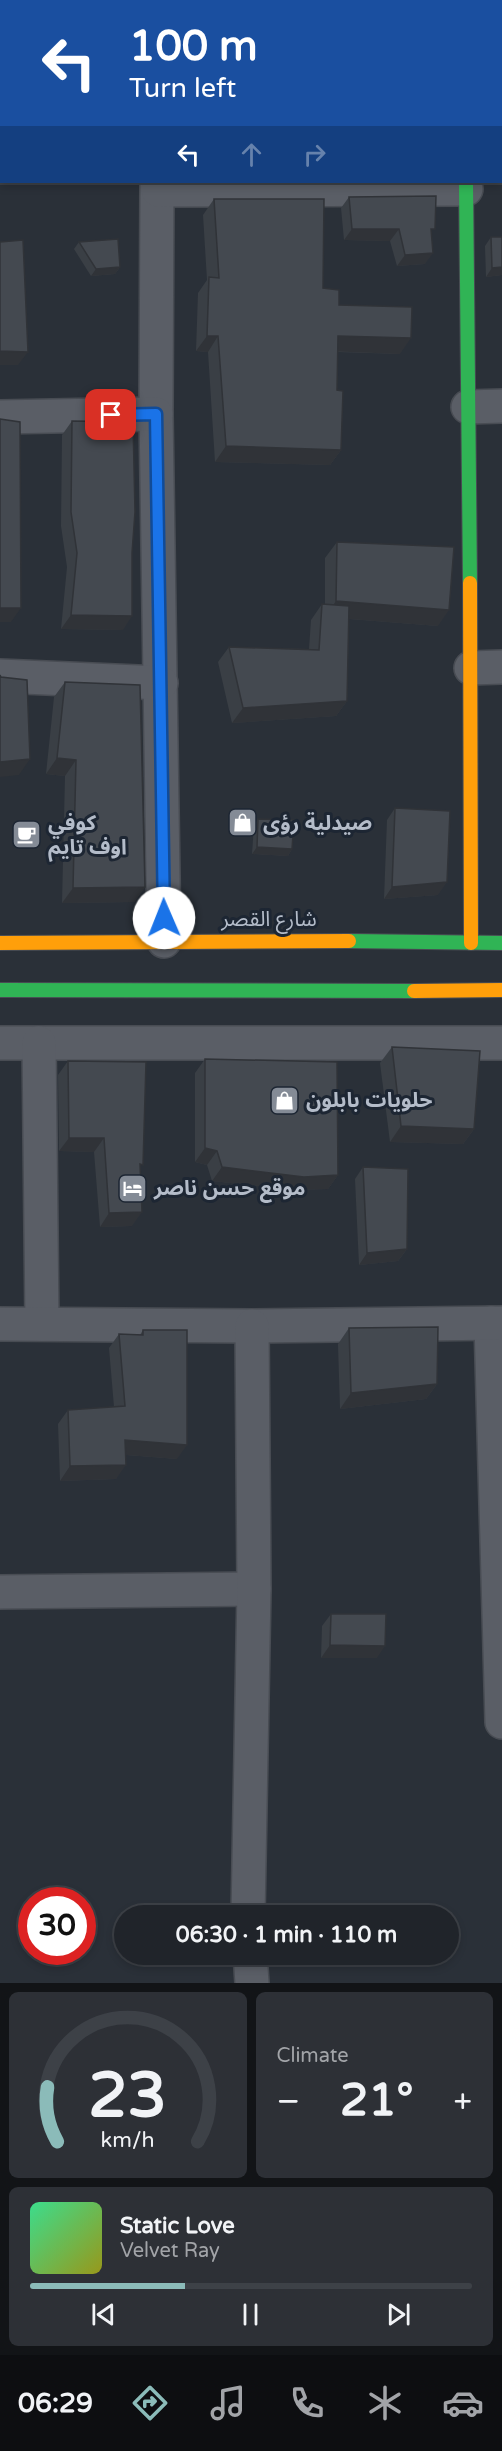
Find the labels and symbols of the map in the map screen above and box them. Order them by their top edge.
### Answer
pin [85,389,136,440]
shop icon: صيدلية رؤى [226,807,258,839]
place label: كوفي اوف تايم [48,811,127,862]
place label: صيدلية رؤى [263,811,372,836]
cafe icon: كوفي اوف تايم [11,819,43,851]
position arrow [132,886,196,950]
street label: شارع القصر [220,907,317,934]
shop icon: حلويات بابلون [269,1084,301,1116]
place label: حلويات بابلون [306,1088,432,1113]
hotel icon: موقع حسن ناصر [117,1172,149,1204]
place label: موقع حسن ناصر [153,1176,305,1203]
speed limit sign: 30 [18,1887,96,1965]

